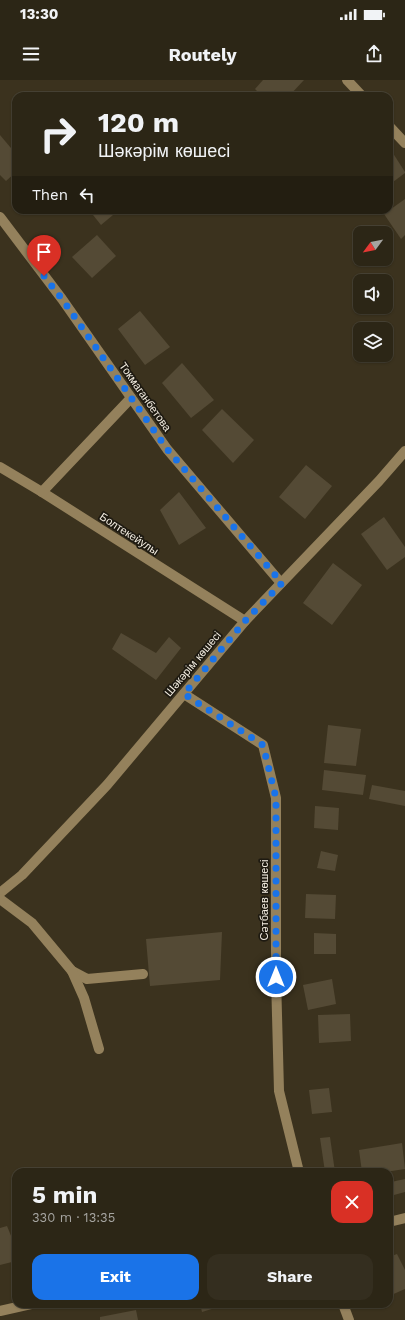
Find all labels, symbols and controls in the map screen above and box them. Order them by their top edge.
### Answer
text: 13:30 [20,5,58,23]
icon: menu [20,43,42,65]
icon: share [363,43,385,65]
text: Routely [168,44,237,65]
text: 120 m [98,106,179,139]
icon: right [32,108,84,160]
text: Шәкәрім көшесі [98,140,230,161]
icon: left [76,184,98,206]
text: Then [32,186,68,204]
north arrow [353,226,393,266]
map controls [353,226,393,362]
pin [27,235,61,276]
icon: arrive [33,241,55,263]
button: sound [353,274,393,314]
button: layers [353,322,393,362]
street label: Токмаганбетова [116,360,174,435]
street label: Болтекейулы [97,510,161,558]
street label: Шәкәрім көшесі [162,629,224,699]
street label: Сәтбаев көшесі [258,860,271,940]
position arrow [255,956,297,998]
text: 5 min [32,1181,97,1209]
button: close [331,1181,373,1223]
text: 330 m · 13:35 [32,1210,115,1225]
button: Exit [32,1254,199,1300]
button: Share [207,1254,373,1300]

